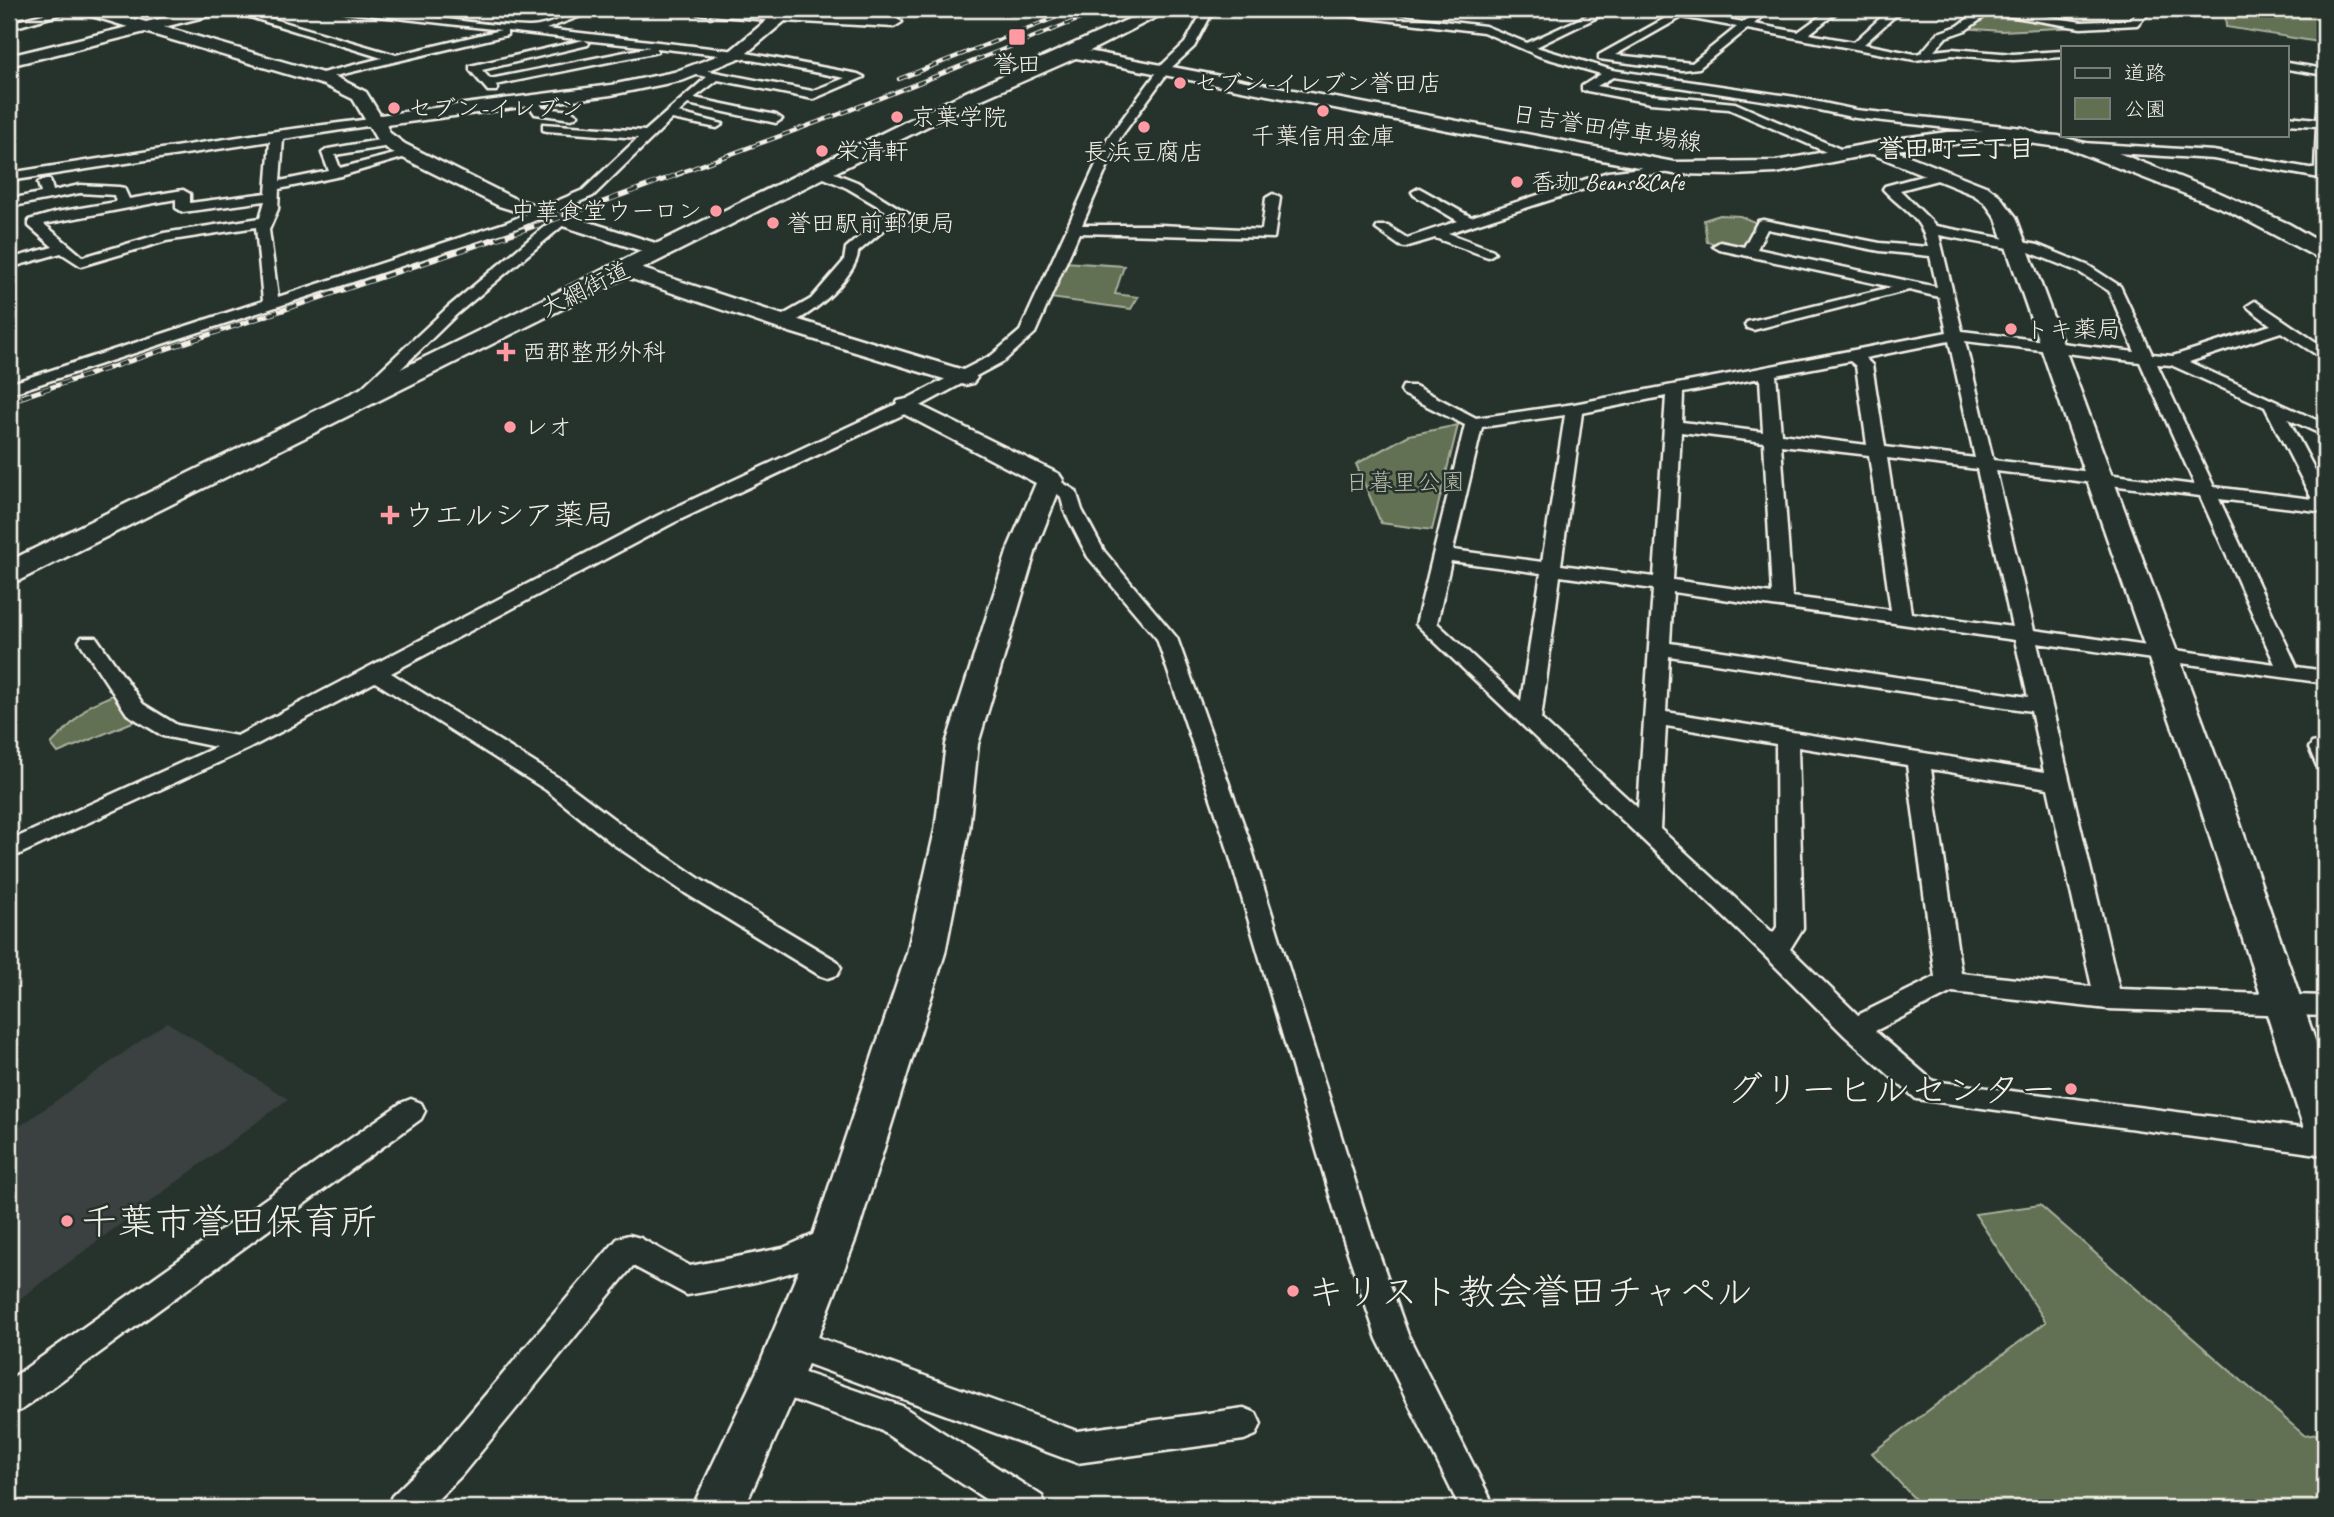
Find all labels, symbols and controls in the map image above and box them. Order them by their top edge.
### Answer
marker: 誉田 [1007,27,1027,47]
legend [2061,46,2288,136]
place label: 誉田 [993,49,1041,79]
text: 道路 [2124,60,2166,86]
place label: セブン-イレブン誉田店 [1194,68,1442,98]
marker: セブン-イレブン誉田店 [1172,75,1188,91]
place label: セブン-イレブン [408,93,584,123]
text: 公園 [2124,96,2166,122]
street label: 日吉誉田停車場線 [1510,98,1704,158]
marker: セブン-イレブン [386,100,402,116]
place label: 京葉学院 [911,102,1007,132]
marker: 千葉信用金庫 [1315,103,1331,119]
marker: 京葉学院 [889,109,905,125]
marker: 長浜豆腐店 [1136,119,1152,135]
place label: 千葉信用金庫 [1251,121,1395,151]
district label: 誉田町三丁目 [1878,132,2034,165]
place label: 栄清軒 [836,136,908,166]
place label: 長浜豆腐店 [1084,137,1204,167]
marker: 栄清軒 [814,143,830,159]
place label: 香珈 Beans&Cafe [1531,167,1686,197]
marker: 香珈 Beans&Cafe [1509,174,1525,190]
place label: 中華食堂ウーロン [511,196,702,226]
marker: 中華食堂ウーロン [708,203,724,219]
place label: 誉田駅前郵便局 [787,208,955,238]
marker: 誉田駅前郵便局 [765,215,781,231]
street label: 大網街道 [535,254,635,324]
place label: トキ薬局 [2025,314,2121,344]
marker: トキ薬局 [2003,321,2019,337]
place label: 西郡整形外科 [522,337,666,367]
marker: 西郡整形外科 [496,342,516,362]
place label: レオ [524,412,572,442]
marker: レオ [502,419,518,435]
park label: 日暮里公園 [1345,467,1465,497]
place label: ウエルシア薬局 [404,496,614,534]
marker: ウエルシア薬局 [382,507,398,523]
place label: グリーヒルセンター [1726,1066,2057,1113]
marker: グリーヒルセンター [2063,1081,2079,1097]
place label: 千葉市誉田保育所 [81,1198,377,1245]
marker: 千葉市誉田保育所 [59,1213,75,1229]
place label: キリスト教会誉田チャペル [1307,1268,1753,1315]
marker: キリスト教会誉田チャペル [1285,1283,1301,1299]

